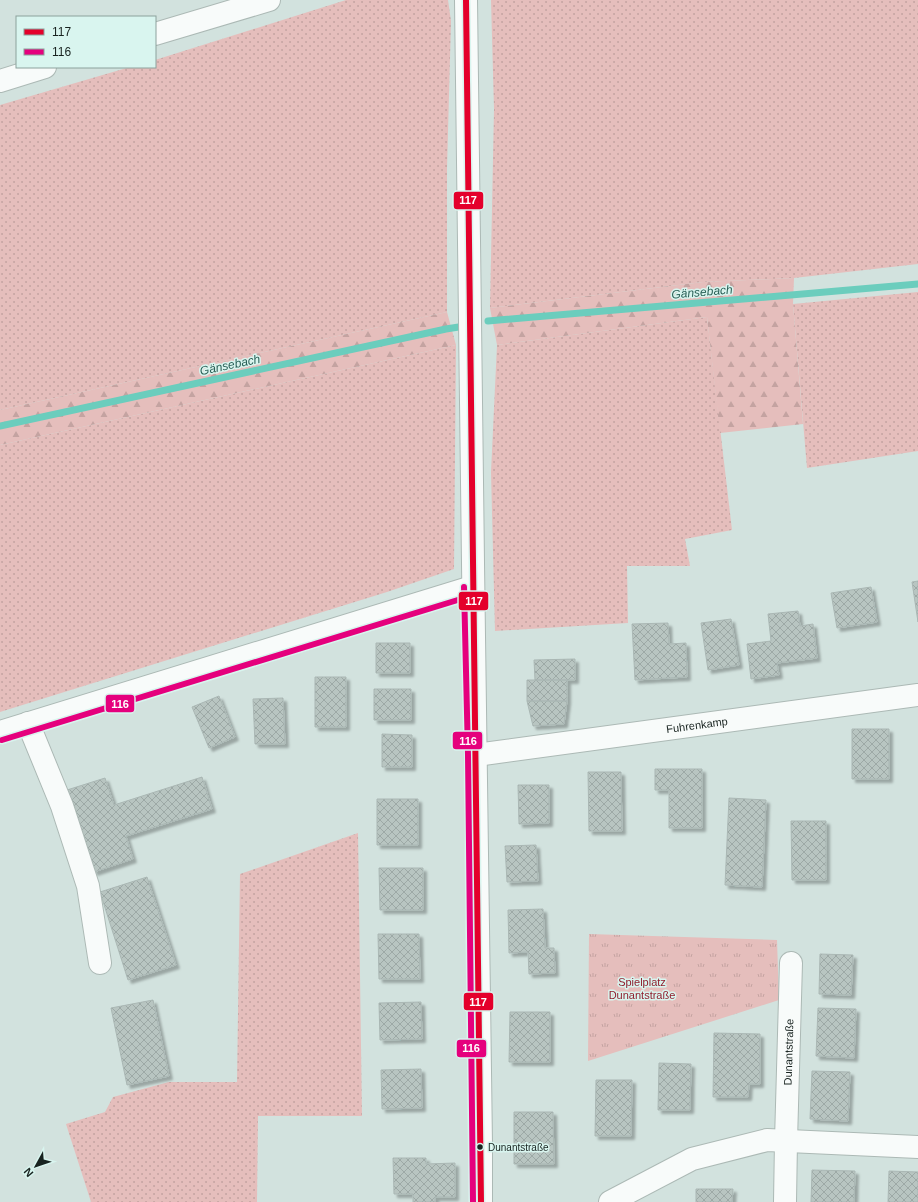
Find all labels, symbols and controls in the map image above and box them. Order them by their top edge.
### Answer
legend [16,16,156,68]
text: 117 [52,25,71,39]
text: 116 [52,45,71,59]
line badge: 117 [453,191,484,210]
text: 117 [459,194,477,206]
water label: Gänsebach [671,282,733,302]
water label: Gänsebach [199,352,262,378]
line badge: 117 [458,591,489,611]
text: 117 [465,595,483,607]
line badge: 116 [105,694,135,713]
text: 116 [111,698,129,710]
street label: Fuhrenkamp [666,715,728,735]
line badge: 116 [452,731,483,750]
text: 116 [459,735,477,747]
park label: Spielplatz Dunantstraße [609,976,675,1001]
line badge: 117 [463,992,494,1011]
text: 117 [469,996,487,1008]
street label: Dunantstraße [782,1019,795,1086]
line badge: 116 [456,1039,487,1058]
text: 116 [462,1042,480,1054]
marker: Dunantstraße [475,1142,485,1152]
place label: Dunantstraße [488,1142,549,1153]
north arrow [16,1146,56,1186]
text: N [21,1165,35,1179]

